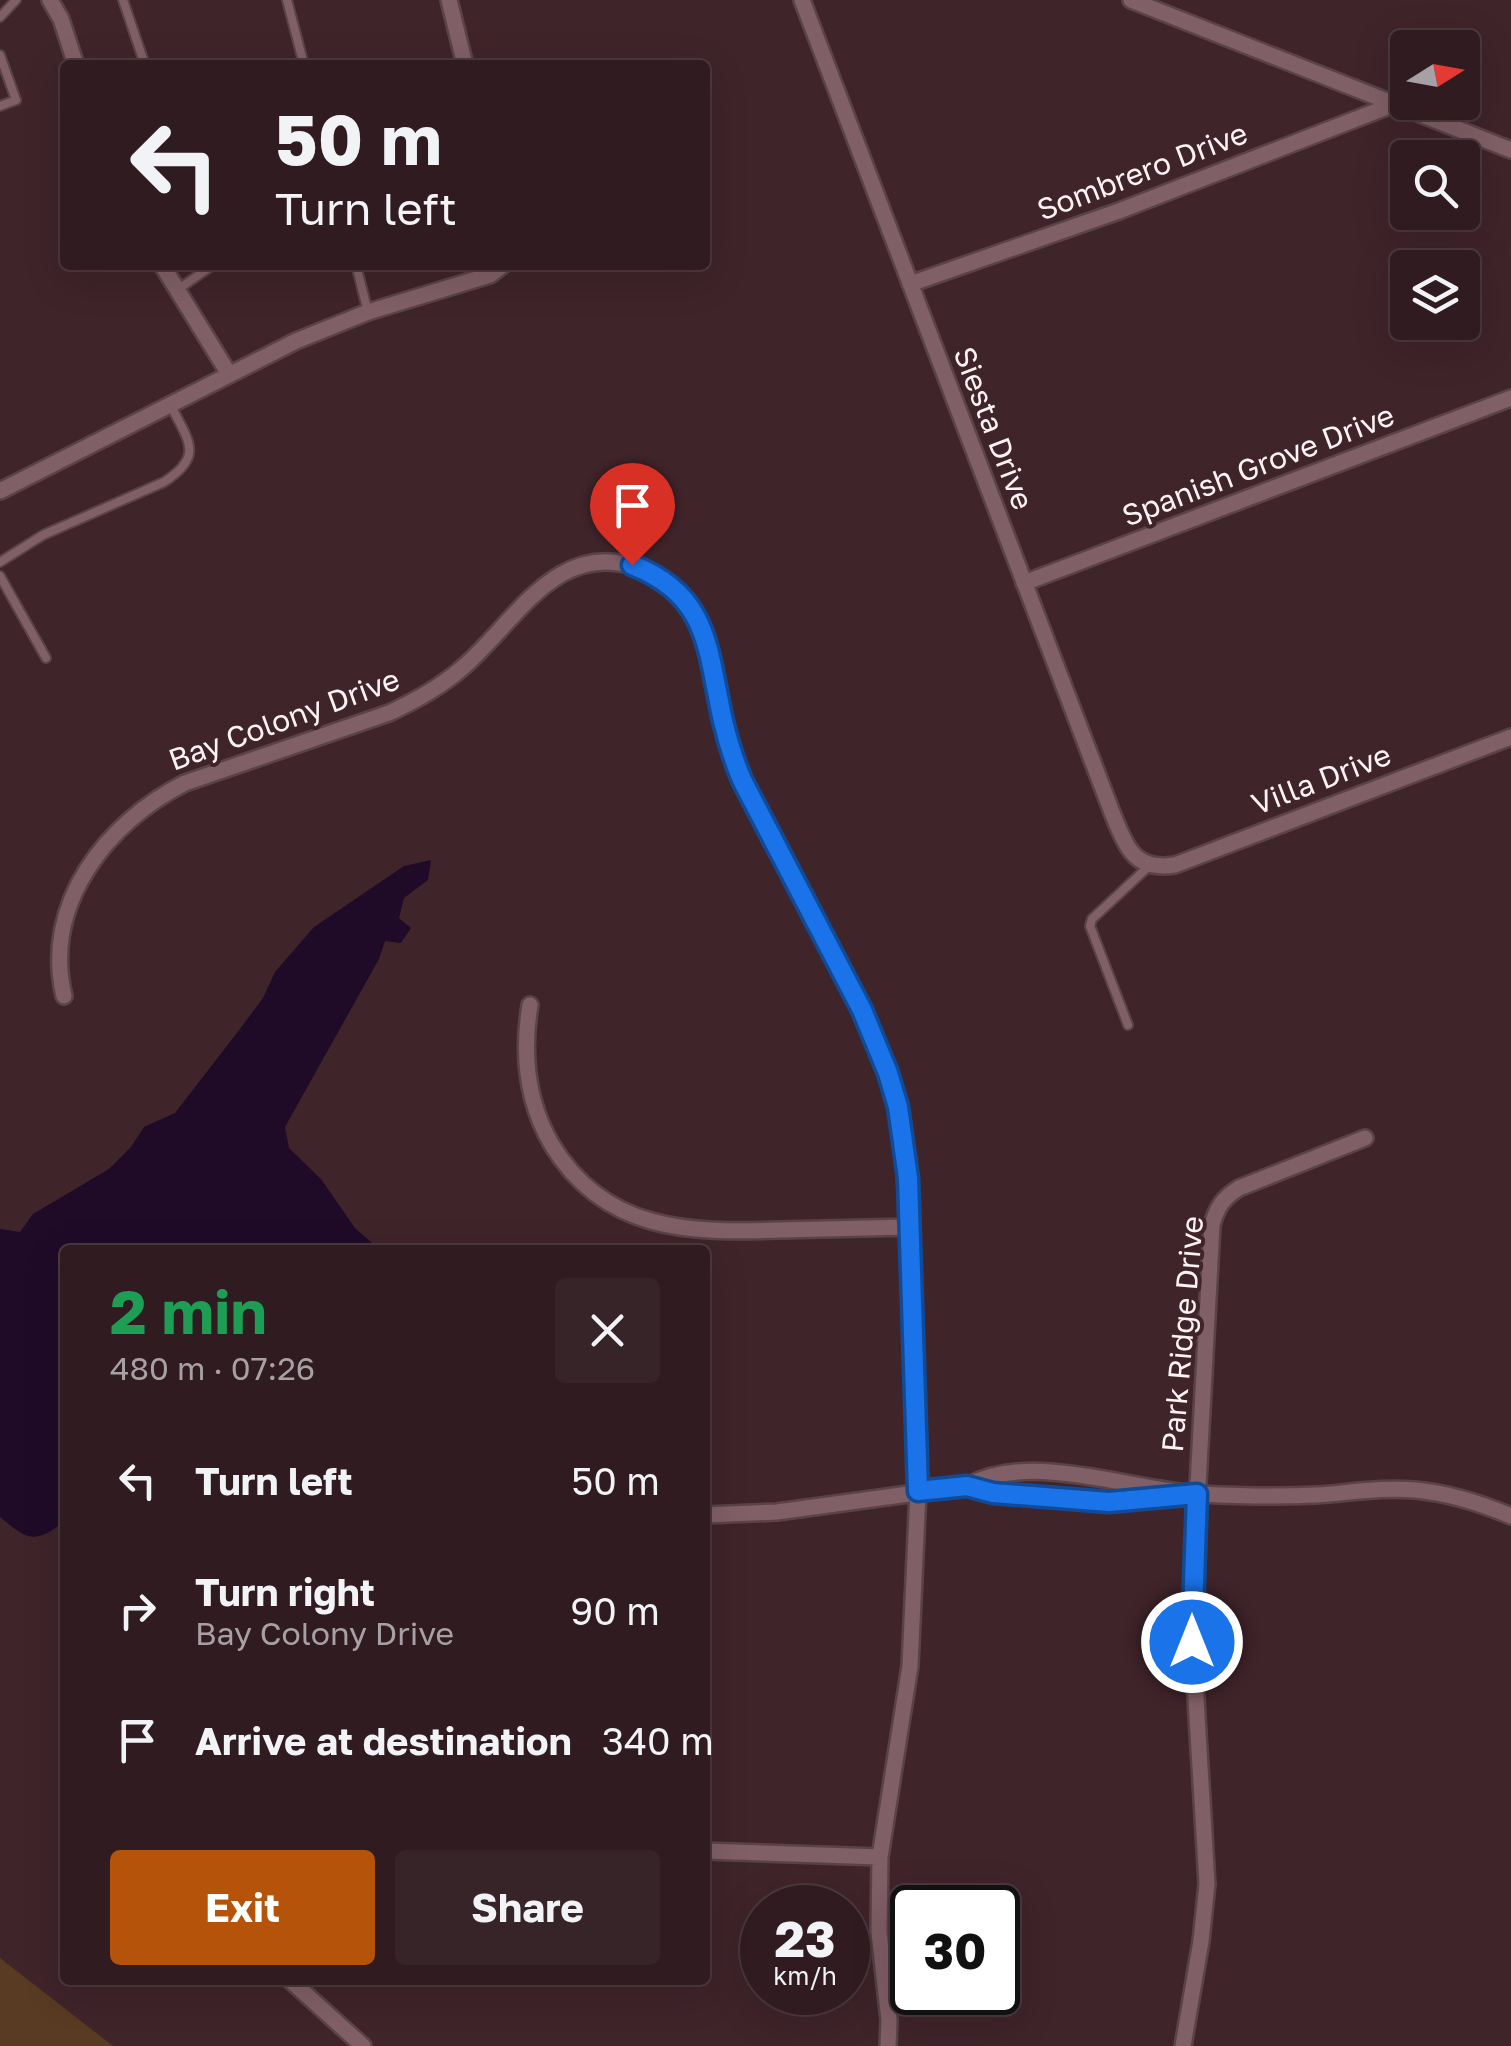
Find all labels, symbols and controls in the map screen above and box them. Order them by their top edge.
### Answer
north arrow [1390,30,1480,120]
map controls [1390,30,1480,340]
text: 50 m [275,96,442,180]
icon: left [110,100,240,230]
street label: Sombrero Drive [1032,114,1252,228]
button: search [1390,140,1480,230]
text: Turn left [275,181,457,235]
button: layers [1390,250,1480,340]
street label: Siesta Drive [946,342,1042,514]
street label: Spanish Grove Drive [1117,397,1399,533]
pin [590,463,675,566]
icon: arrive [605,478,660,533]
street label: Bay Colony Drive [164,661,404,777]
street label: Villa Drive [1246,736,1396,822]
street label: Park Ridge Drive [1154,1214,1210,1454]
text: 2 min [110,1275,267,1347]
button: close [555,1278,660,1383]
text: 480 m · 07:26 [110,1349,315,1387]
icon: left [110,1453,165,1508]
text: Turn left [195,1458,353,1503]
text: 50 m [571,1458,660,1503]
text: Turn right [195,1569,375,1614]
icon: right [110,1583,165,1638]
text: 90 m [570,1588,660,1633]
position arrow [1140,1590,1244,1694]
text: Bay Colony Drive [195,1614,454,1652]
icon: arrive [110,1713,165,1768]
text: Arrive at destination [195,1718,572,1763]
text: 340 m [602,1718,714,1763]
button: Exit [110,1850,375,1965]
button: Share [395,1850,660,1965]
speed limit sign: 30 [890,1885,1020,2015]
text: 23 [774,1908,835,1968]
text: km/h [773,1960,837,1991]

